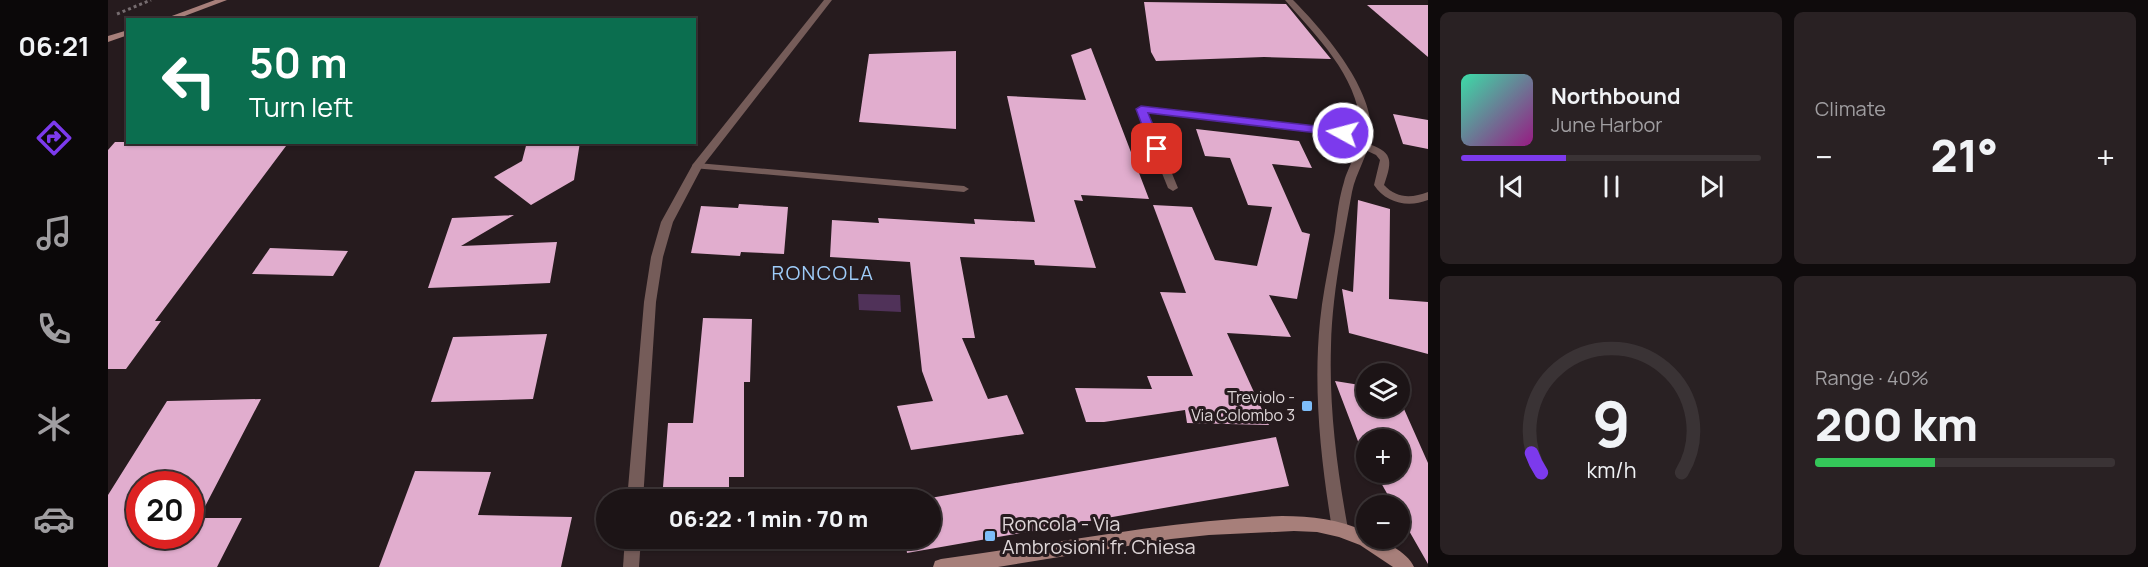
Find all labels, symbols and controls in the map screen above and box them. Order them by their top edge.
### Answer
text: 06:21 [18,27,90,64]
text: 50 m [249,33,347,91]
icon: left [150,42,228,120]
text: Northbound [1551,81,1681,111]
text: Turn left [249,88,353,125]
text: Climate [1815,95,1886,122]
position arrow [1311,101,1375,165]
text: June Harbor [1551,111,1663,138]
icon: directions [33,117,75,159]
pin [1131,123,1182,174]
text: 21° [1930,124,1998,186]
icon: arrive [1140,132,1173,165]
text: − [1815,134,1833,179]
text: + [2096,134,2115,179]
icon: previous [1495,170,1528,203]
icon: pause [1595,170,1628,203]
icon: next [1695,170,1728,203]
icon: music [33,212,75,254]
district label: RONCOLA [772,259,874,286]
icon: phone [33,308,75,350]
map controls [1356,363,1410,549]
button: layers [1356,363,1410,417]
text: Range · 40% [1815,364,1929,391]
text: 9 [1592,380,1630,466]
place label: Treviolo - Via Colombo 3 [1191,386,1295,426]
text: 200 km [1815,393,1978,455]
marker: Treviolo - Via Colombo 3 [1300,399,1314,413]
icon: climate [33,403,75,445]
button: + [1356,429,1410,483]
text: km/h [1586,455,1636,484]
speed limit sign: 20 [126,471,204,549]
button: − [1356,495,1410,549]
icon: car [33,498,75,540]
text: 06:22 · 1 min · 70 m [669,504,868,534]
place label: Roncola - Via Ambrosioni fr. Chiesa [1002,510,1196,560]
marker: Roncola - Via Ambrosioni fr. Chiesa [983,529,997,543]

